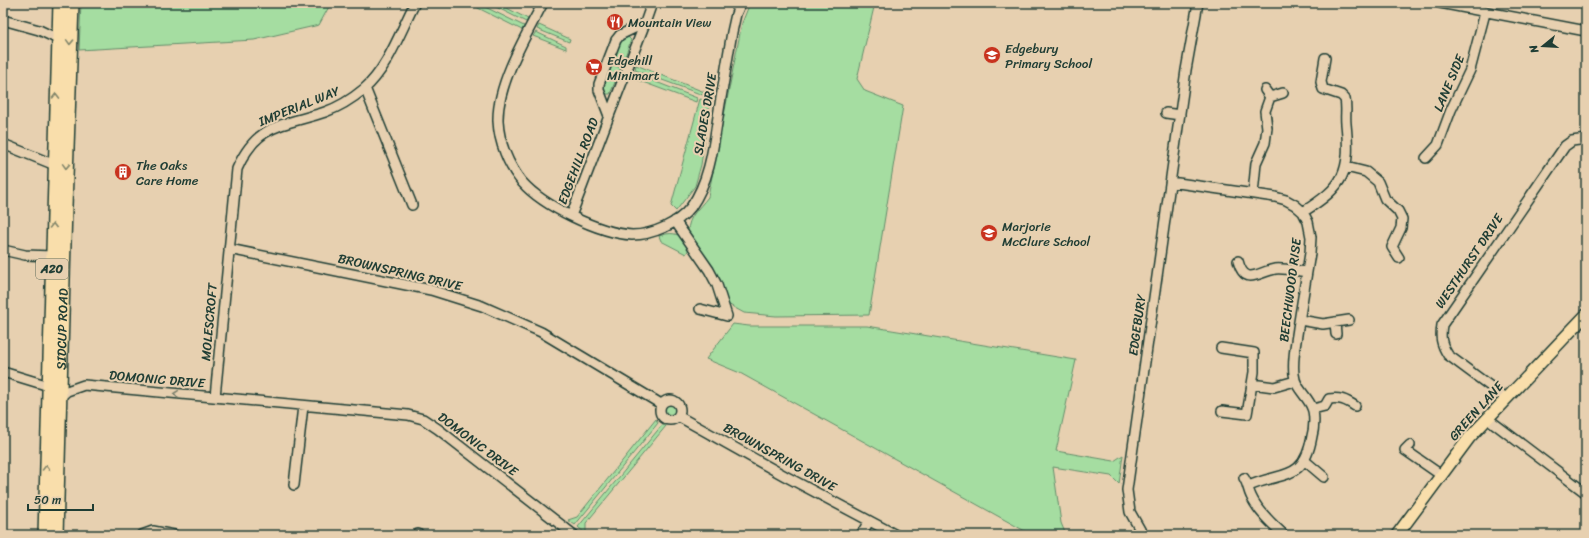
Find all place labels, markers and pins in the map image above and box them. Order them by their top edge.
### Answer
place label: Mountain View [628,11,712,34]
restaurant icon: Mountain View [605,12,625,32]
place label: Edgebury Primary School [1005,37,1092,75]
school or university icon: Edgebury Primary School [982,45,1002,65]
place label: Edgehill Minimart [607,49,660,87]
supermarket icon: Edgehill Minimart [584,57,604,77]
place label: The Oaks Care Home [136,154,199,192]
building icon: The Oaks Care Home [113,162,133,182]
place label: Marjorie McClure School [1002,215,1091,253]
school or university icon: Marjorie McClure School [979,223,999,243]

